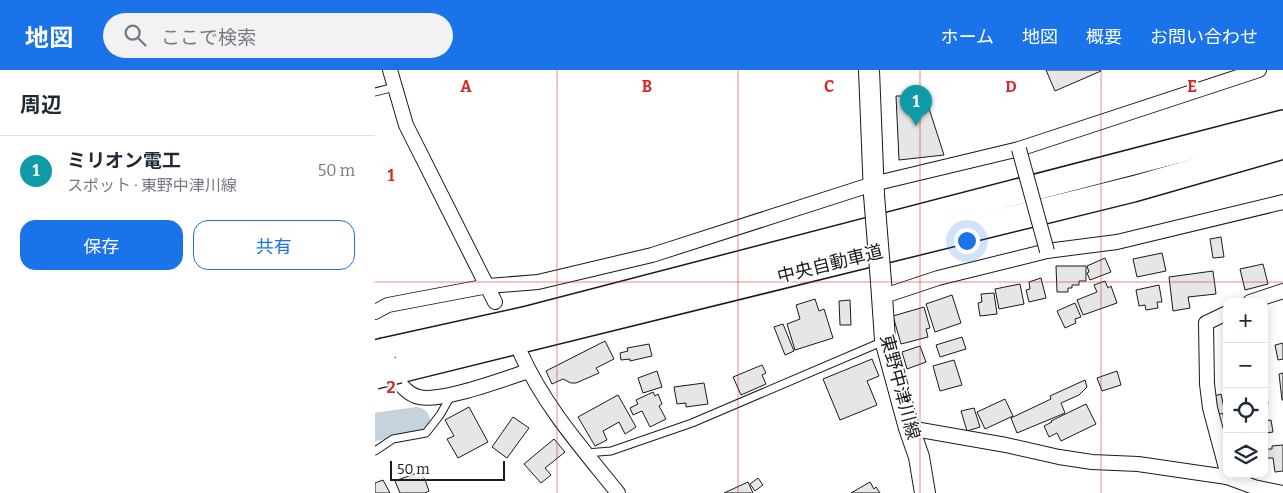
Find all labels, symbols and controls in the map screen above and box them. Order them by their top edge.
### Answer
search box [103,13,453,58]
icon: search [121,21,149,49]
text: 地図 [25,24,73,52]
text: ここで検索 [161,26,256,49]
text: ホーム [941,26,994,48]
text: 地図 [1022,26,1058,48]
text: 概要 [1086,26,1122,48]
text: お問い合わせ [1150,26,1258,48]
text: A [460,77,472,96]
text: B [642,77,652,96]
text: C [824,77,834,96]
text: D [1005,77,1017,96]
text: E [1187,77,1197,96]
pin: 1 [900,85,932,126]
text: 周辺 [20,92,62,118]
text: ミリオン電工 [67,149,181,172]
text: 1 [33,161,39,180]
text: 50 m [318,161,355,180]
text: 1 [388,166,395,185]
text: スポット · 東野中津川線 [67,176,237,195]
button: 保存 [20,220,183,270]
button: 共有 [193,220,355,270]
your location [954,228,980,254]
street label: 中央自動車道 [775,240,885,288]
map controls [1223,298,1268,478]
button: + [1223,298,1268,343]
street label: 東野中津川線 [875,332,925,442]
button: − [1223,343,1268,388]
text: 2 [386,378,396,397]
button: locate [1223,388,1268,433]
button: layers [1223,433,1268,478]
scale bar [390,458,505,481]
text: 50 m [397,461,430,478]

